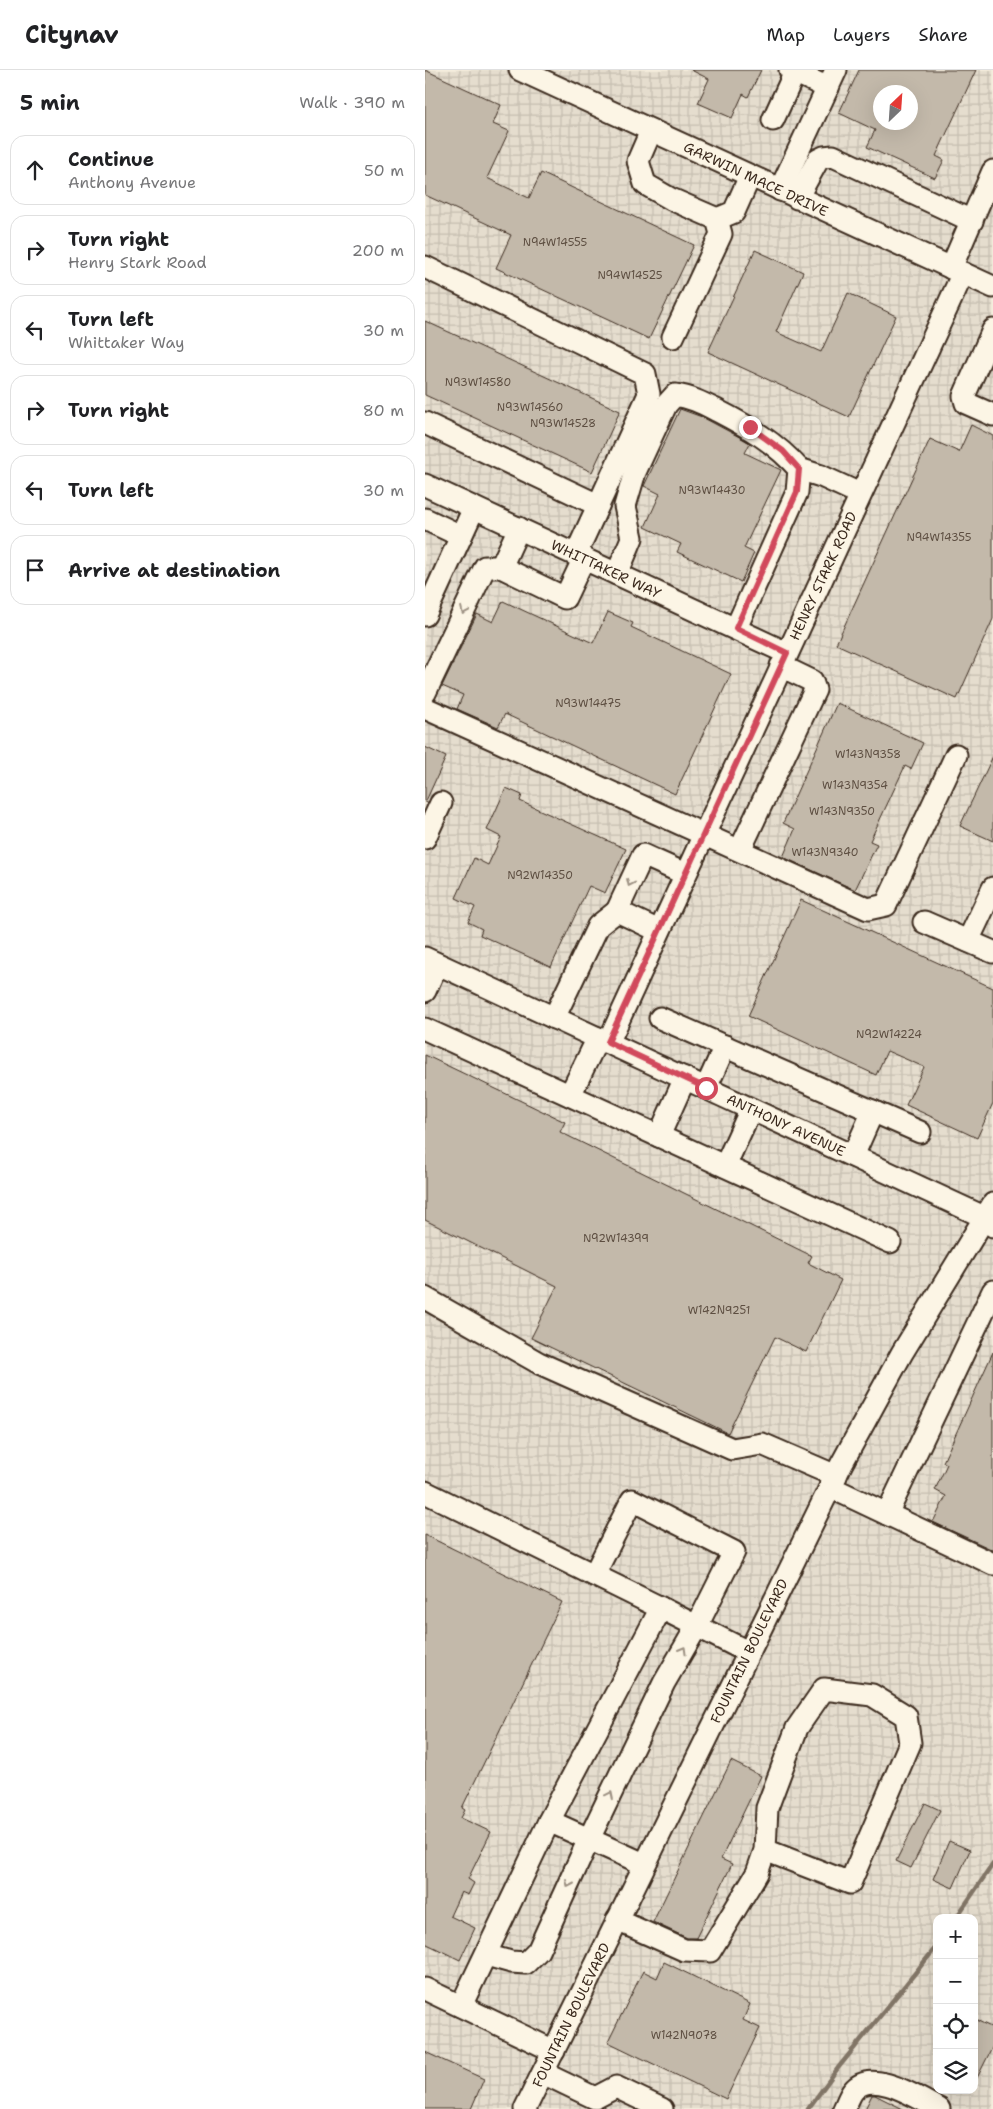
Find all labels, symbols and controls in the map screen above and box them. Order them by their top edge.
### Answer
text: Citynav [25,19,119,51]
text: Map [767,23,805,47]
text: Layers [833,23,890,47]
text: Share [918,23,968,47]
north arrow [873,85,918,130]
text: 5 min [20,89,80,117]
text: Walk · 390 m [299,92,405,113]
street label: GARWIN MACE DRIVE [681,138,831,221]
text: Continue [68,147,154,172]
icon: ahead [21,156,49,184]
text: 50 m [364,160,404,181]
text: Anthony Avenue [68,172,196,193]
text: Turn right [68,227,169,252]
house number: N94W14555 [523,235,587,250]
icon: right [21,236,49,264]
text: 200 m [352,240,404,261]
text: Henry Stark Road [68,252,207,273]
house number: N94W14525 [597,268,663,283]
text: Turn left [68,307,154,332]
icon: left [21,316,49,344]
text: 30 m [363,320,404,341]
text: Whittaker Way [68,332,184,353]
house number: N93W14580 [445,375,511,390]
icon: right [21,396,49,424]
text: Turn right [68,398,169,423]
text: 80 m [363,400,404,421]
house number: N93W14560 [497,400,563,415]
house number: N93W14528 [530,416,596,431]
route end [739,416,762,439]
icon: left [21,476,49,504]
text: Turn left [68,478,154,503]
text: 30 m [363,480,404,501]
house number: N93W14430 [679,483,745,498]
street label: HENRY STARK ROAD [785,509,861,643]
house number: N94W14355 [907,530,972,545]
street label: WHITTAKER WAY [548,536,664,603]
icon: arrive [21,556,49,584]
text: Arrive at destination [68,558,280,583]
one-way arrow [460,606,470,615]
house number: N93W14475 [555,696,621,711]
house number: W143N9358 [835,747,901,762]
house number: W143N9354 [822,778,888,793]
house number: W143N9350 [809,804,875,819]
house number: W143N9340 [792,845,858,860]
house number: N92W14350 [507,868,573,883]
one-way arrow [626,878,636,887]
house number: N92W14224 [856,1027,922,1042]
route start [695,1077,718,1100]
street label: ANTHONY AVENUE [724,1090,849,1161]
house number: N92W14399 [583,1231,649,1246]
house number: W142N9251 [688,1303,750,1318]
street label: FOUNTAIN BOULEVARD [706,1576,792,1726]
one-way arrow [677,1646,687,1655]
one-way arrow [604,1791,614,1800]
one-way arrow [565,1879,576,1888]
map controls [933,1914,978,2094]
button: + [933,1914,978,1959]
street label: FOUNTAIN BOULEVARD [528,1940,614,2090]
button: − [933,1959,978,2004]
button: locate [933,2004,978,2049]
house number: W142N9078 [651,2028,717,2043]
button: layers [933,2049,978,2094]

